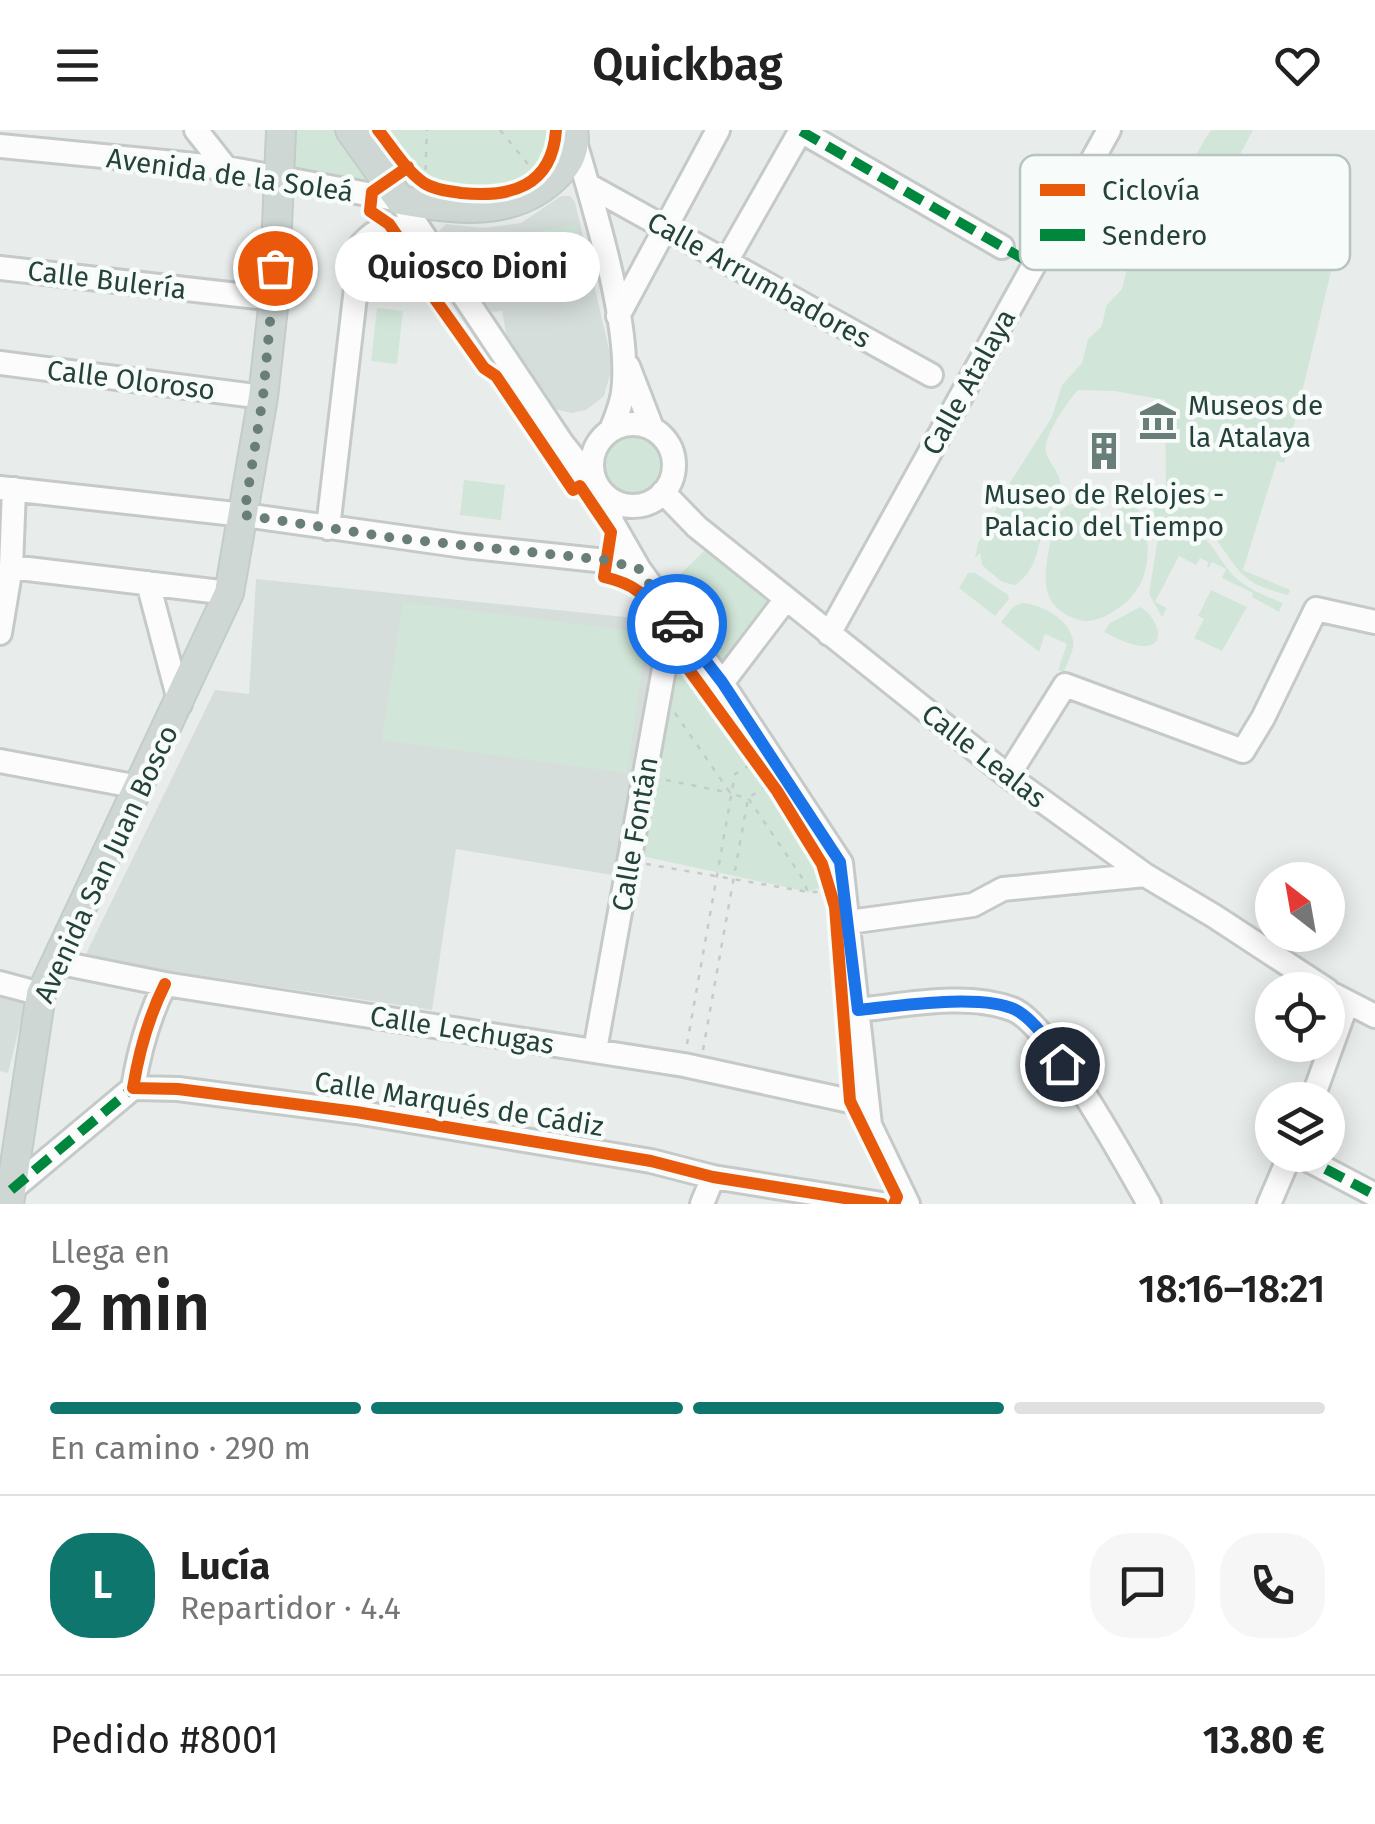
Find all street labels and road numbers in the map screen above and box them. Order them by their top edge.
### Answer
street label: Avenida de la Soleá [105,141,355,209]
street label: Calle Arrumbadores [642,205,876,355]
street label: Calle Bulería [26,254,188,306]
street label: Calle Atalaya [915,303,1023,461]
street label: Calle Oloroso [45,353,217,407]
street label: Calle Lealas [915,697,1053,815]
street label: Avenida San Juan Bosco [27,720,185,1008]
street label: Calle Fontán [605,754,665,914]
street label: Calle Lechugas [368,999,556,1061]
street label: Calle Marqués de Cádiz [312,1065,606,1143]

